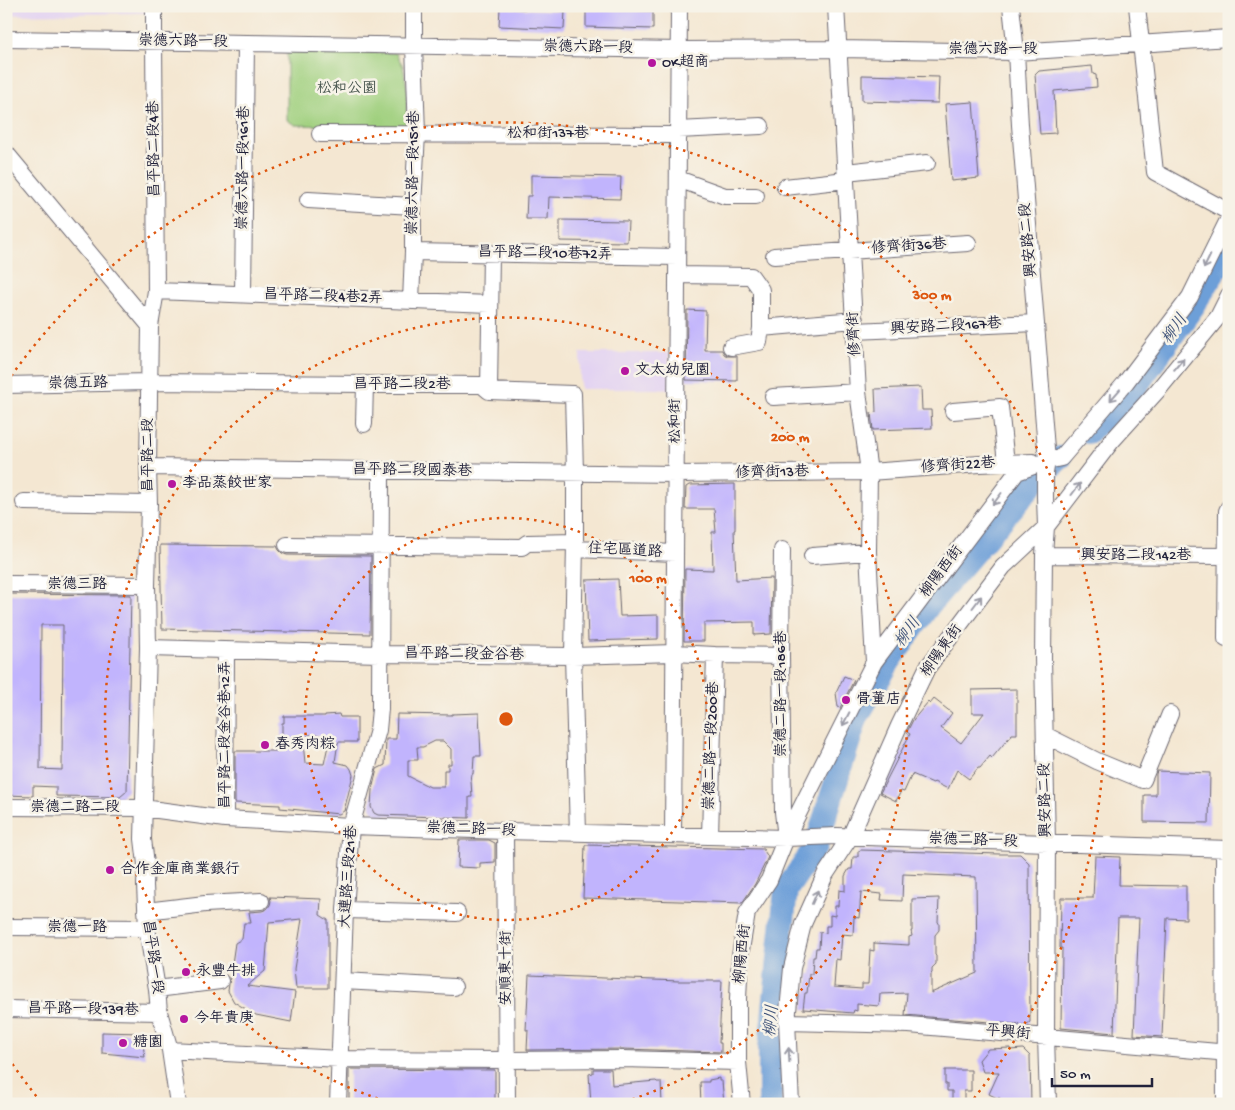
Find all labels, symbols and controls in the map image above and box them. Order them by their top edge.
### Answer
street label: 崇德六路一段 [138,31,228,52]
street label: 崇德六路一段 [543,37,633,58]
street label: 崇德六路一段 [948,40,1038,59]
place label: OK超商 [662,53,709,72]
marker: OK超商 [646,57,658,69]
park label: 松和公園 [317,80,377,98]
street label: 昌平路二段4巷 [145,100,165,198]
street label: 崇德六路一段161巷 [233,105,254,231]
street label: 崇德六路一段151巷 [403,110,424,236]
street label: 松和街137巷 [507,125,589,143]
street label: 興安路二段 [1017,202,1041,278]
street label: 修齊街36巷 [871,235,947,259]
street label: 昌平路二段10巷72弄 [477,244,613,264]
one-way arrow [1202,254,1211,269]
street label: 昌平路二段4巷2弄 [263,286,383,308]
text: 300 m [911,287,952,305]
water label: 柳川 [1158,310,1194,349]
street label: 修齊街 [845,311,865,357]
street label: 興安路二段167巷 [890,315,1002,339]
one-way arrow [1174,358,1185,371]
place label: 文太幼兒園 [635,362,710,380]
marker: 文太幼兒園 [619,365,631,377]
street label: 崇德五路 [48,373,108,394]
street label: 昌平路二段2巷 [353,376,451,394]
one-way arrow [1109,388,1121,401]
street label: 松和街 [667,398,685,444]
street label: 昌平路二段 [140,417,158,493]
text: 200 m [771,429,810,447]
street label: 修齊街22巷 [920,454,996,478]
street label: 昌平路二段國泰巷 [352,461,472,481]
street label: 修齊街13巷 [735,463,809,483]
place label: 李品蒸餃世家 [182,474,272,493]
marker: 李品蒸餃世家 [166,478,178,490]
one-way arrow [1070,483,1081,496]
one-way arrow [992,492,1002,506]
street label: 住宅區道路 [587,540,663,562]
street label: 柳陽西街 [917,543,967,601]
street label: 興安路二段142巷 [1081,547,1191,565]
text: 100 m [628,570,667,588]
street label: 崇德三路 [47,575,107,594]
one-way arrow [971,596,982,609]
water label: 柳川 [891,613,927,652]
street label: 柳陽東街 [917,621,967,681]
street label: 崇德二路一段186巷 [772,631,791,757]
street label: 昌平路二段金谷巷 [404,645,524,665]
street label: 昌平路二段金谷巷12弄 [217,661,235,809]
street label: 崇德二路一段200巷 [700,681,723,811]
place label: 骨董店 [856,691,901,709]
marker: 骨董店 [840,694,852,706]
centre of rings [497,710,515,728]
one-way arrow [841,711,851,726]
place label: 春秀肉粽 [275,736,335,754]
marker: 春秀肉粽 [259,739,271,751]
street label: 興安路二段 [1036,762,1056,838]
street label: 崇德二路二段 [30,798,120,817]
street label: 崇德二路一段 [426,818,516,841]
street label: 大連路三段21巷 [336,825,362,929]
street label: 崇德二路一段 [928,829,1018,852]
place label: 合作金庫商業銀行 [120,860,240,879]
marker: 合作金庫商業銀行 [104,864,116,876]
one-way arrow [811,890,821,905]
street label: 崇德一路 [47,918,107,937]
street label: 昌平路一段 [138,919,166,995]
street label: 柳陽西街 [731,923,755,985]
street label: 安順東十街 [498,930,516,1006]
place label: 永豐牛排 [196,962,256,981]
marker: 永豐牛排 [180,966,192,978]
street label: 昌平路一段139巷 [27,1000,139,1020]
water label: 柳川 [761,1003,784,1038]
place label: 今年貴庚 [194,1010,254,1028]
marker: 今年貴庚 [178,1013,190,1025]
street label: 平興街 [985,1022,1031,1044]
place label: 糖園 [133,1034,163,1052]
marker: 糖園 [117,1037,129,1049]
one-way arrow [784,1047,794,1064]
scale bar [1052,1055,1152,1087]
text: 50 m [1060,1066,1091,1084]

